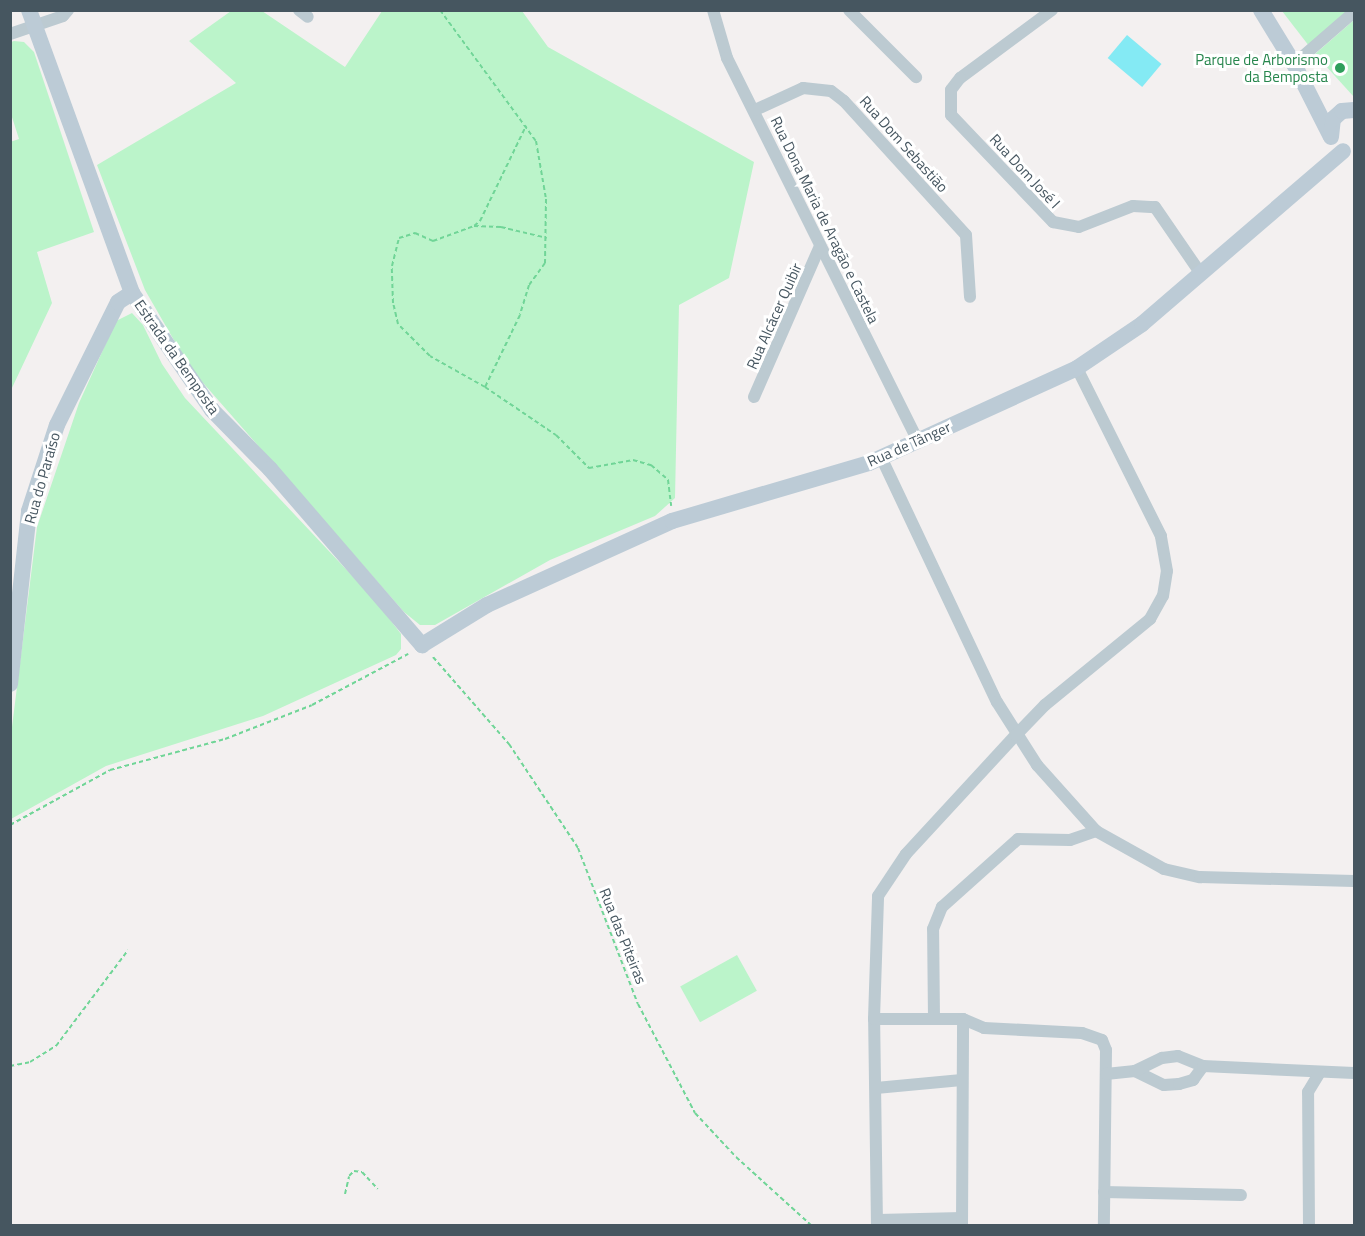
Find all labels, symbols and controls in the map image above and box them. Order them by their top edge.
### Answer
place label: Parque de Arborismo da Bemposta [1195,50,1328,85]
marker: Parque de Arborismo da Bemposta [1333,61,1347,75]
street label: Rua Dom Sebastião [856,92,952,196]
street label: Rua Dona Maria de Aragão e Castela [767,114,883,326]
street label: Rua Dom José I [986,130,1064,212]
street label: Rua Alcácer Quibir [742,260,806,372]
street label: Estrada da Bemposta [131,296,223,418]
street label: Rua de Tânger [865,418,953,470]
street label: Rua do Paraíso [20,430,64,526]
street label: Rua das Piteiras [596,885,650,987]

